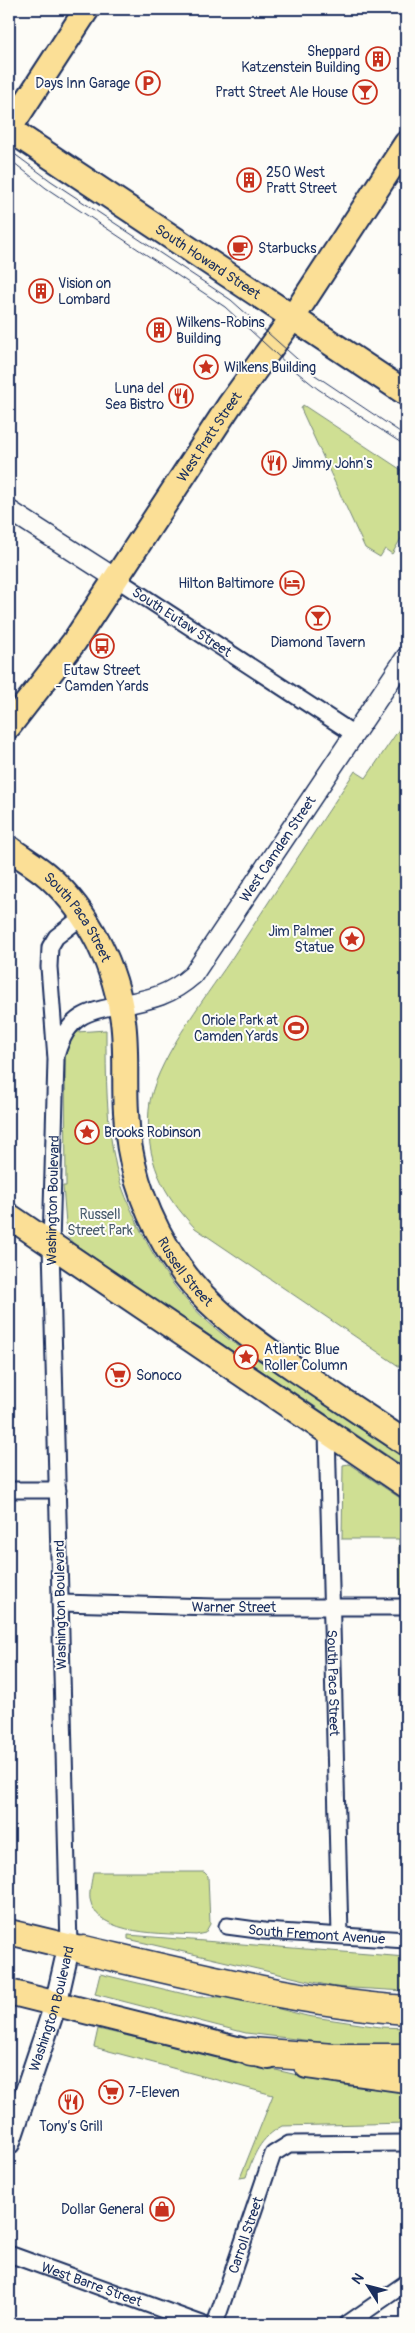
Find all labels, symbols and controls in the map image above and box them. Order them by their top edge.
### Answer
place label: Sheppard Katzenstein Building [241,43,360,76]
building icon: Sheppard Katzenstein Building [365,46,391,72]
parking icon: Days Inn Garage [135,70,161,96]
place label: Days Inn Garage [35,75,130,92]
bar icon: Pratt Street Ale House [352,79,378,105]
place label: Pratt Street Ale House [215,84,348,101]
place label: 250 West Pratt Street [266,164,337,197]
building icon: 250 West Pratt Street [236,167,262,193]
street label: South Howard Street [152,221,264,303]
cafe icon: Starbucks [227,235,253,261]
place label: Starbucks [258,240,317,257]
place label: Vision on Lombard [58,275,111,308]
building icon: Vision on Lombard [28,278,54,304]
place label: Wilkens-Robins Building [176,314,266,347]
building icon: Wilkens-Robins Building [146,317,172,343]
place icon: Wilkens Building [193,354,219,380]
place label: Wilkens Building [224,359,316,376]
place label: Luna del Sea Bistro [105,380,164,413]
restaurant icon: Luna del Sea Bistro [168,383,194,409]
street label: West Pratt Street [173,388,246,485]
restaurant icon: Jimmy John's [261,450,287,476]
place label: Jimmy John's [292,455,373,472]
hotel icon: Hilton Baltimore [279,570,305,596]
place label: Hilton Baltimore [178,575,274,592]
street label: South Eutaw Street [129,584,235,661]
bar icon: Diamond Tavern [305,605,331,631]
bus stop icon: Eutaw Street - Camden Yards [89,633,115,659]
place label: Diamond Tavern [271,634,366,651]
place label: Eutaw Street - Camden Yards [55,662,149,695]
street label: West Camden Street [236,793,320,905]
street label: South Paca Street [40,869,114,965]
place label: Jim Palmer Statue [268,923,334,956]
place icon: Jim Palmer Statue [339,926,365,952]
place label: Oriole Park at Camden Yards [194,1012,279,1045]
sports icon: Oriole Park at Camden Yards [283,1015,309,1041]
place icon: Brooks Robinson [74,1119,100,1145]
place label: Brooks Robinson [104,1124,201,1141]
street label: Washington Boulevard [43,1135,63,1265]
park label: Russell Street Park [67,1206,133,1239]
street label: Russell Street [154,1234,217,1310]
place label: Atlantic Blue Roller Column [264,1341,348,1374]
place icon: Atlantic Blue Roller Column [233,1344,259,1370]
supermarket icon: Sonoco [105,1362,131,1388]
place label: Sonoco [136,1367,182,1384]
street label: Washington Boulevard [51,1540,70,1670]
street label: Warner Street [192,1598,276,1616]
street label: South Paca Street [323,1630,343,1737]
street label: South Fremont Avenue [247,1921,386,1948]
street label: Washington Boulevard [26,1944,78,2074]
supermarket icon: 7-Eleven [98,2079,124,2105]
place label: 7-Eleven [128,2084,180,2101]
restaurant icon: Tony’s Grill [58,2089,84,2115]
place label: Tony’s Grill [39,2118,103,2135]
street label: Carroll Street [225,2194,267,2276]
shop icon: Dollar General [149,2196,175,2222]
place label: Dollar General [61,2201,144,2218]
street label: West Barre Street [39,2258,145,2311]
north arrow [342,2260,392,2310]
text: N [348,2270,368,2287]

